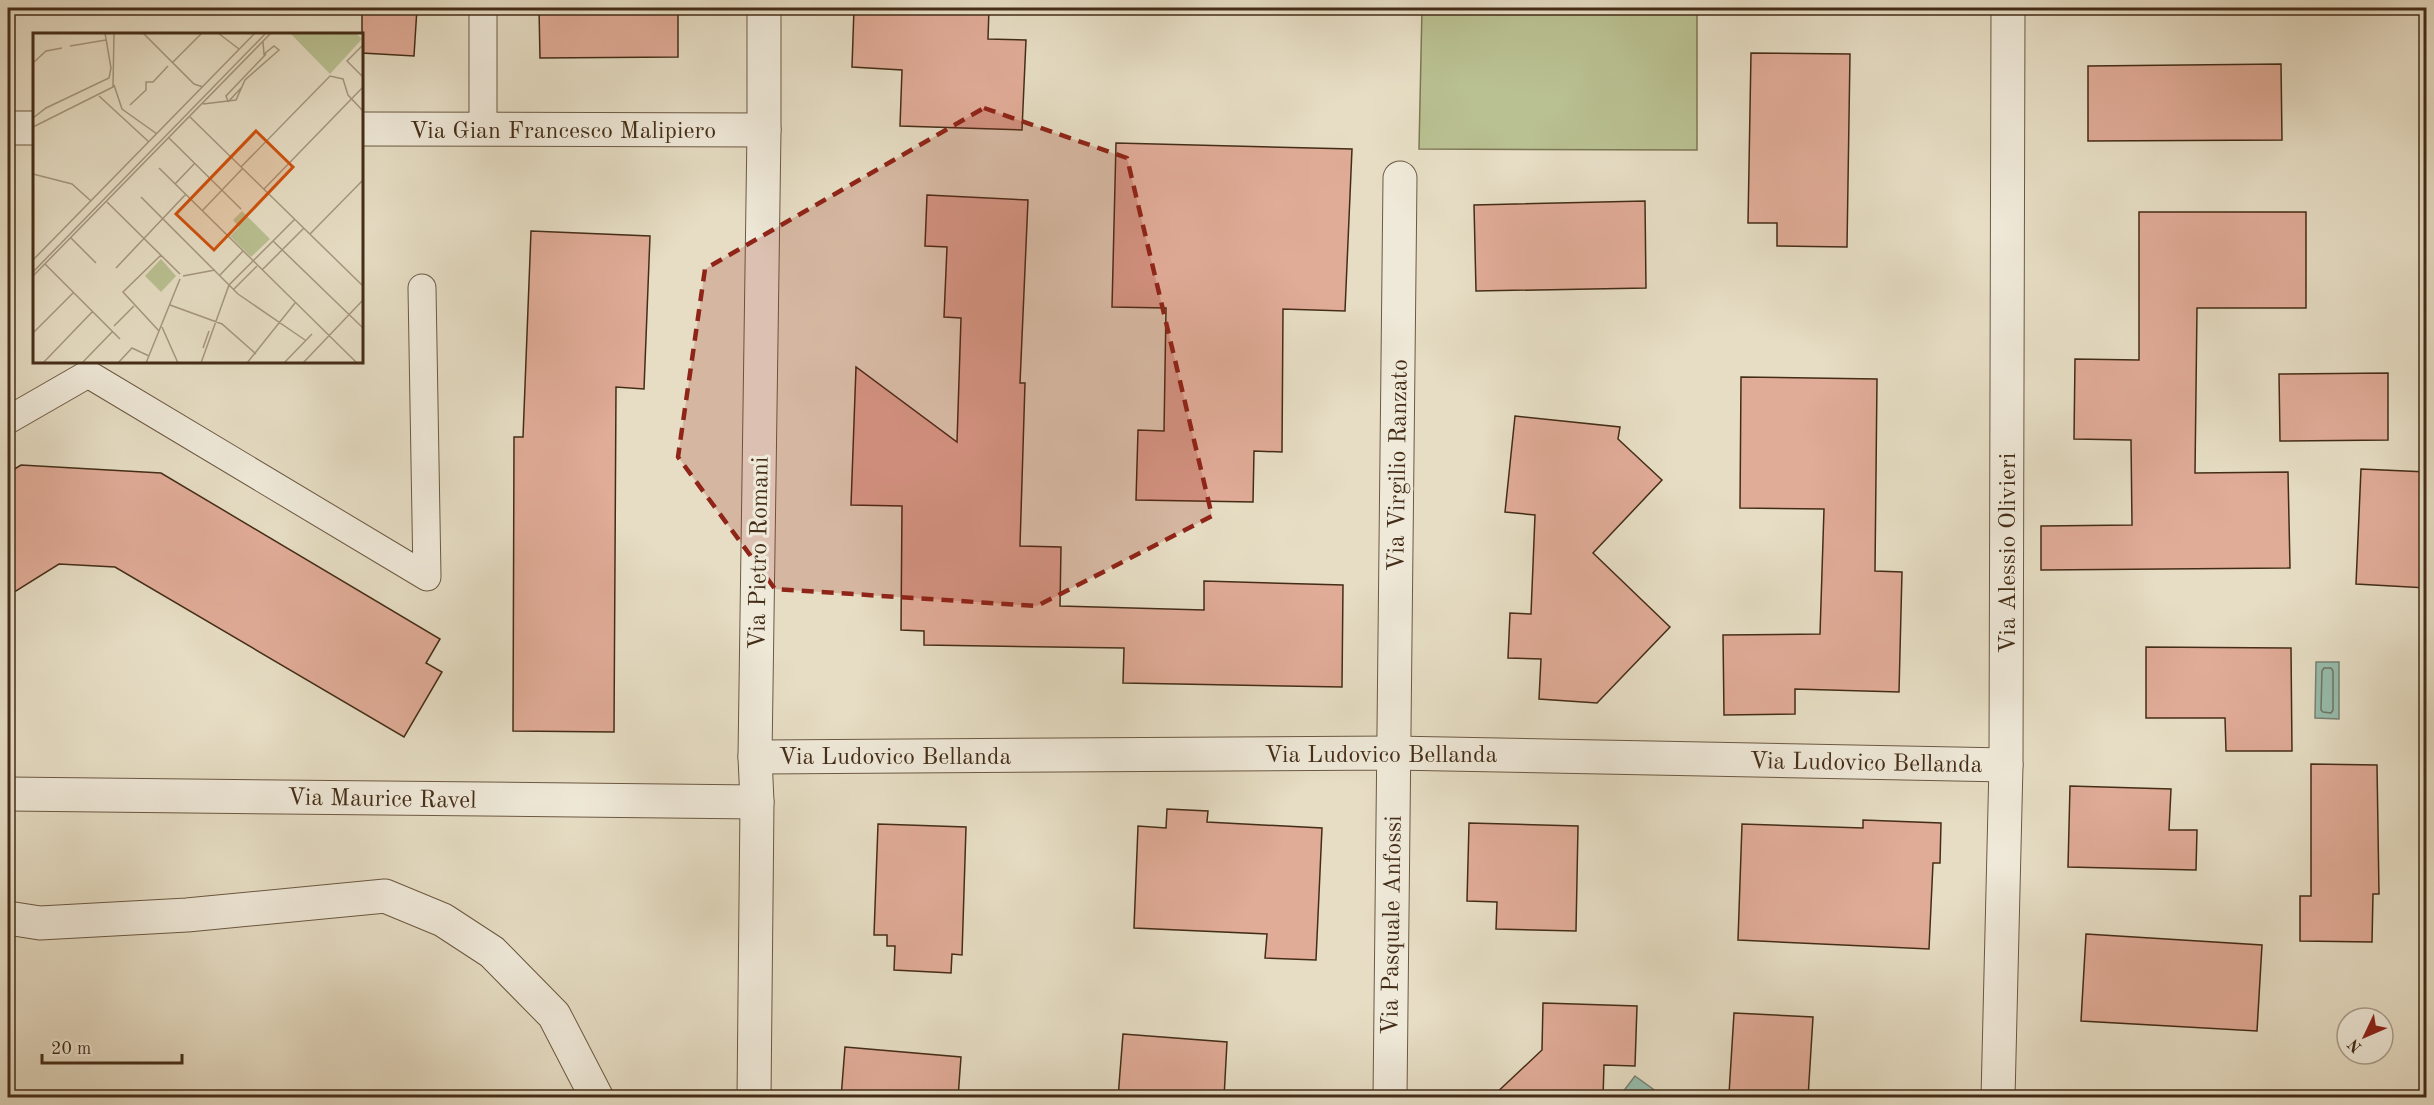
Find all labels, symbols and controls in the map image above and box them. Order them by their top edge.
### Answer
inset map [33,33,363,363]
street label: Via Gian Francesco Malipiero [410,120,716,144]
street label: Via Virgilio Ranzato [1385,359,1413,571]
street label: Via Alessio Olivieri [1997,453,2021,653]
street label: Via Pietro Romani [746,457,774,650]
street label: Via Ludovico Bellanda [1265,744,1498,768]
street label: Via Ludovico Bellanda [779,746,1012,770]
street label: Via Ludovico Bellanda [1749,750,1983,778]
street label: Via Maurice Ravel [287,786,477,814]
street label: Via Pasquale Anfossi [1379,815,1407,1035]
north arrow [2335,1006,2395,1066]
scale bar [42,1027,182,1065]
text: N [2345,1035,2366,1055]
text: 20 m [51,1040,91,1058]

